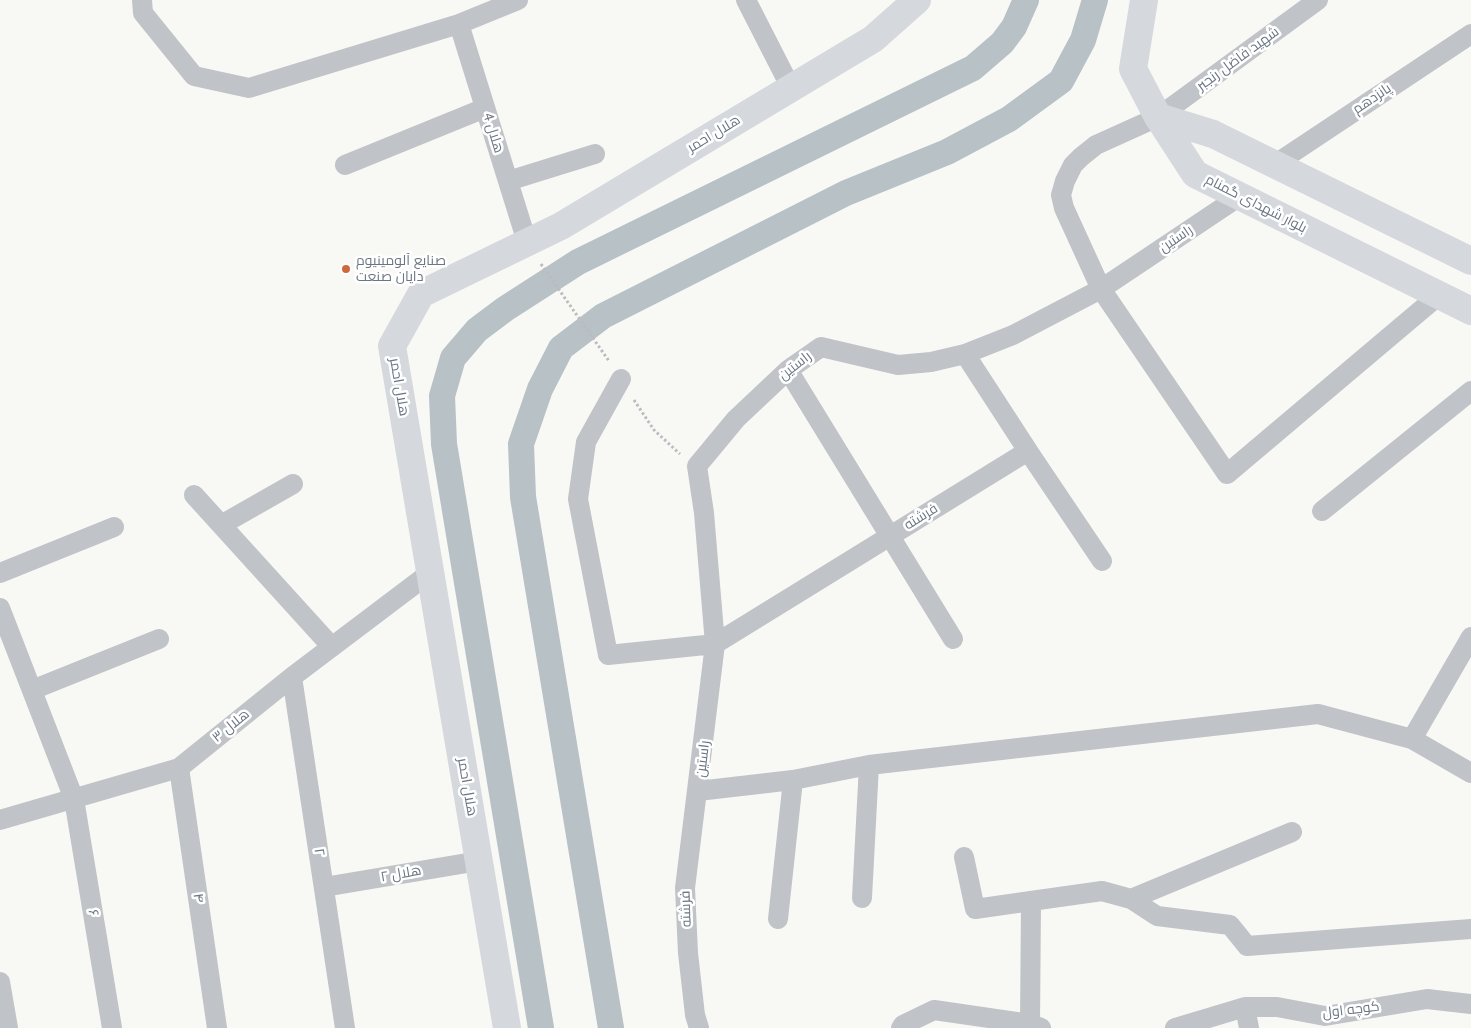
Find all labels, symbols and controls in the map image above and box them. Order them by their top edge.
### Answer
street label: شهید فاضل رنجبر [1193,23,1283,95]
street label: پانزدهم [1350,80,1394,118]
street label: هلال 4 [479,111,507,155]
street label: هلال احمر [684,112,744,156]
street label: بلوار شهدای گمنام [1202,171,1310,237]
street label: راستین [1156,222,1196,256]
place label: صنايع آلومینیوم دایان صنعت [356,253,446,286]
marker: صنايع آلومینیوم دایان صنعت [340,263,352,275]
street label: راستین [775,348,815,384]
street label: هلال احمر [386,357,412,417]
street label: فرشته [901,500,941,534]
street label: هلال ۳ [209,706,253,746]
street label: راستین [692,740,714,778]
street label: هلال احمر [454,757,480,817]
street label: ۲ [310,847,328,857]
street label: هلال ۲ [379,862,423,886]
street label: فرشته [677,890,695,928]
street label: ۴ [189,892,207,904]
street label: ۶ [84,908,102,918]
street label: کوچه اول [1322,998,1380,1022]

